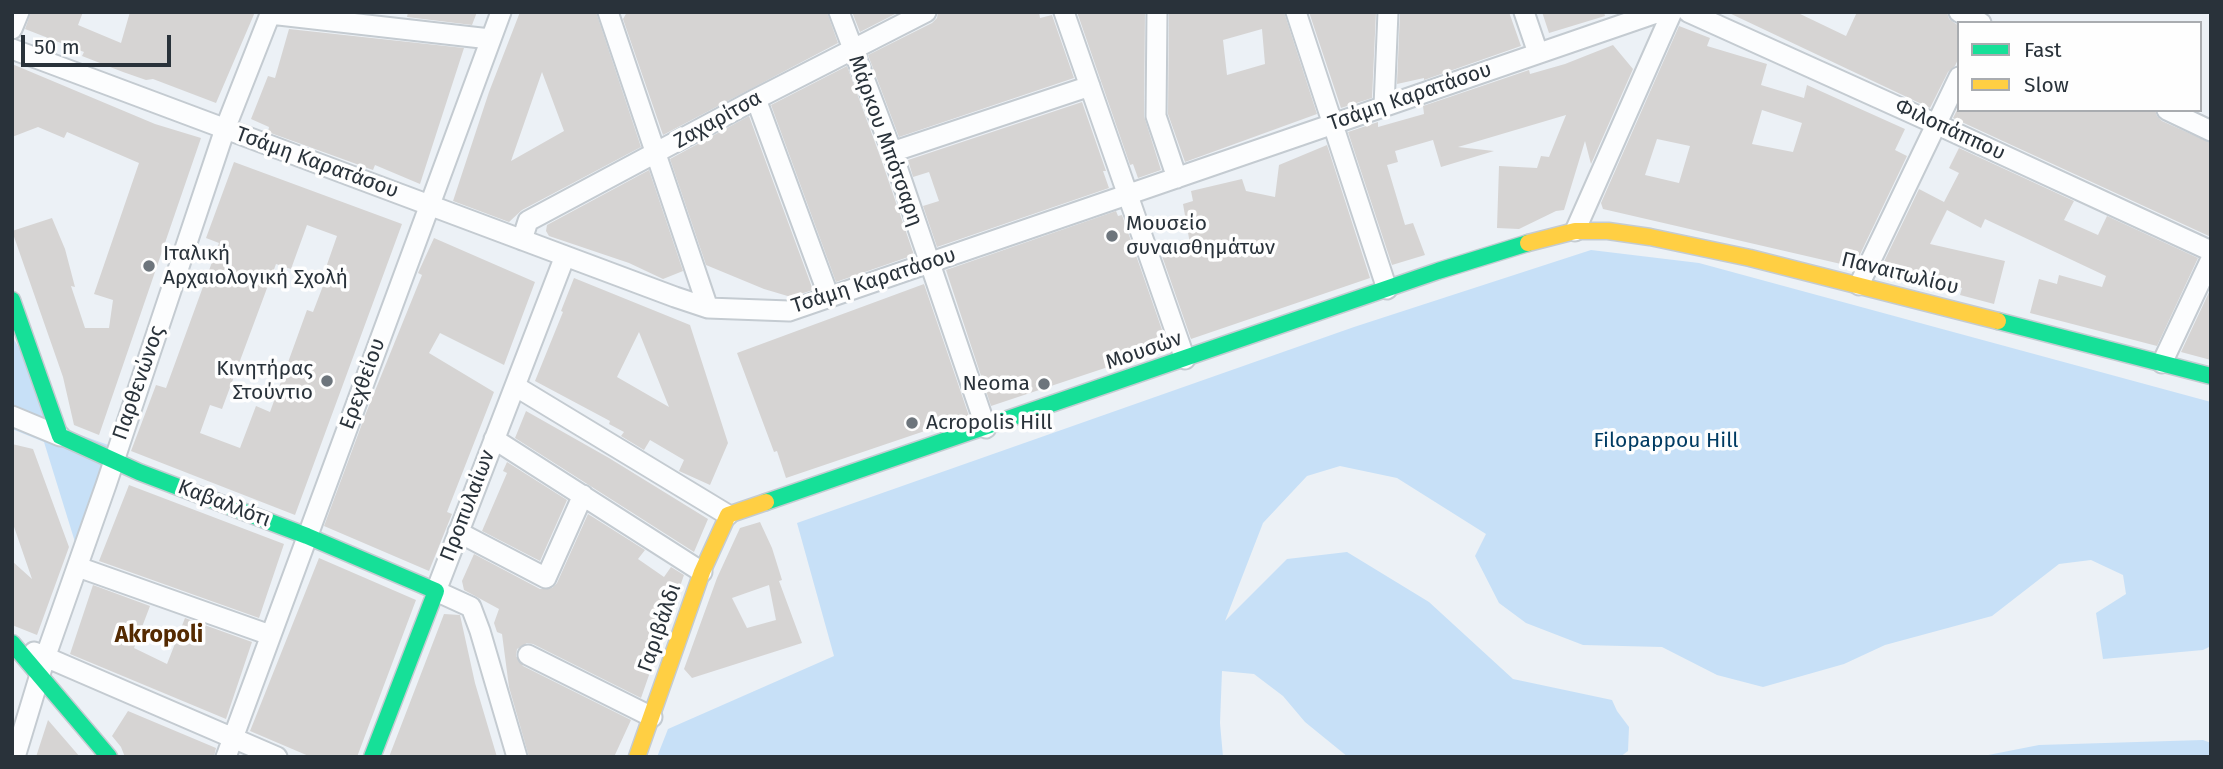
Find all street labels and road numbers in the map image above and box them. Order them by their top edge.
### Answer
street label: Μάρκου Μπότσαρη [842,52,928,230]
street label: Τσάμη Καρατάσου [1325,57,1495,137]
street label: Ζαχαρίτσα [670,86,766,154]
street label: Φιλοπάππου [1891,94,2009,166]
street label: Τσάμη Καρατάσου [232,122,402,204]
street label: Τσάμη Καρατάσου [789,243,959,319]
street label: Παναιτωλίου [1839,247,1961,301]
street label: Παρθενώνος [108,323,170,443]
street label: Μουσών [1102,326,1186,376]
street label: Ερεχθείου [335,335,391,433]
street label: Προπυλαίων [435,447,501,565]
street label: Καβαλλότι [174,475,274,533]
street label: Γαριβάλδι [633,580,687,676]

